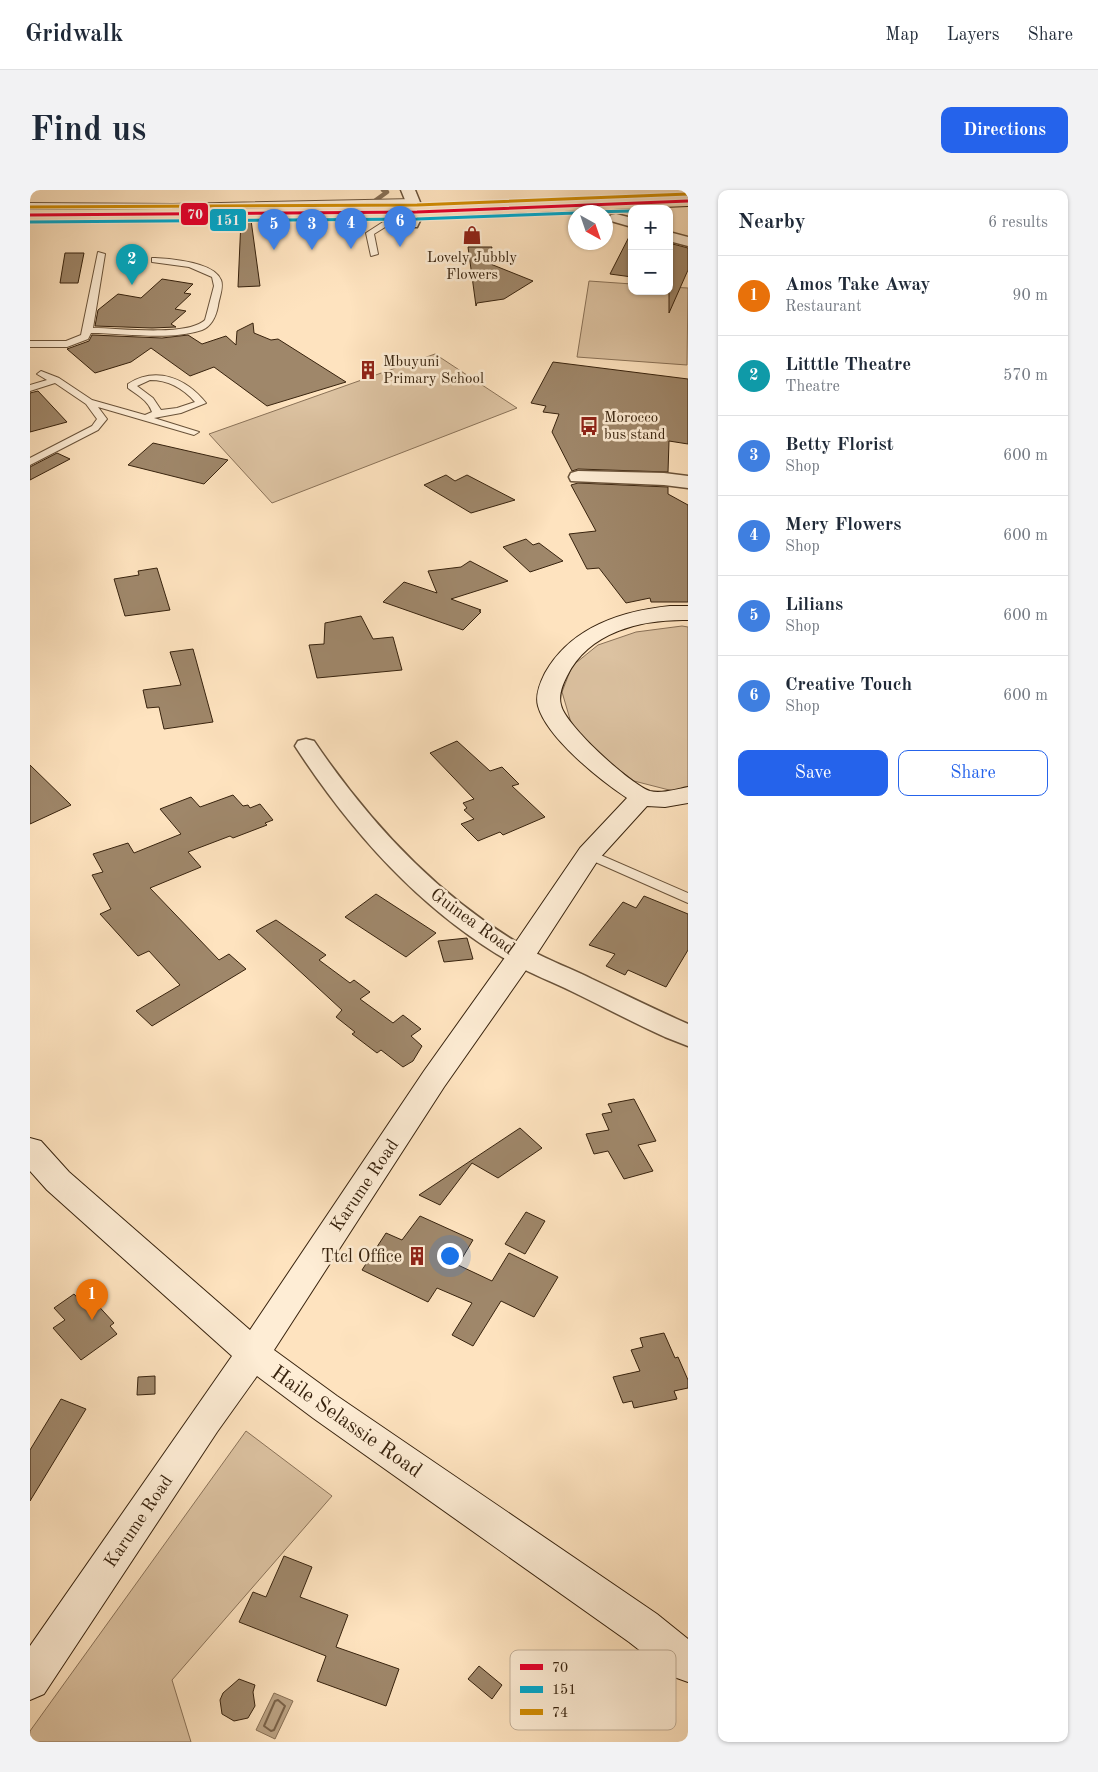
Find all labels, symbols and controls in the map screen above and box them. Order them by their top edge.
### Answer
text: Gridwalk [25,23,123,47]
text: Map [885,26,919,44]
text: Layers [947,26,999,44]
text: Share [1027,26,1073,44]
button: Directions [941,107,1068,153]
text: Find us [30,113,146,148]
line badge: 70 [180,202,209,226]
north arrow [568,205,613,250]
map controls [628,205,673,295]
button: + [628,205,673,250]
pin: 6 [384,206,416,247]
text: 70 [187,208,203,222]
line badge: 151 [209,208,247,232]
pin: 4 [335,208,367,249]
pin: 5 [258,209,290,250]
pin: 3 [296,209,328,250]
text: Nearby [738,212,806,233]
text: 151 [216,214,240,228]
text: 6 results [988,215,1048,231]
shop icon: Lovely Jubbly Flowers [461,224,483,246]
pin: 2 [116,244,148,285]
button: − [628,250,673,295]
place label: Lovely Jubbly Flowers [427,251,517,283]
text: Amos Take Away [785,276,931,295]
text: 1 [749,288,759,304]
text: 90 m [1012,288,1048,304]
text: Restaurant [785,299,862,315]
place label: Mbuyuni Primary School [383,355,484,387]
text: Litttle Theatre [785,356,911,375]
building icon: Mbuyuni Primary School [357,359,379,381]
text: 2 [749,368,759,384]
text: 570 m [1003,368,1048,384]
text: Theatre [785,379,840,395]
place label: Morocco bus stand [604,411,666,443]
bus stop icon: Morocco bus stand [578,415,600,437]
text: Betty Florist [785,436,894,455]
text: 3 [749,448,759,464]
text: 600 m [1003,448,1048,464]
text: Shop [785,459,820,475]
text: Mery Flowers [785,516,901,535]
text: 4 [749,528,759,544]
text: 600 m [1003,528,1048,544]
text: Shop [785,539,820,555]
text: Lilians [785,596,843,615]
text: 5 [749,608,759,624]
text: 600 m [1003,608,1048,624]
text: Shop [785,619,820,635]
text: Creative Touch [785,676,912,695]
text: 6 [749,688,759,704]
text: 600 m [1003,688,1048,704]
text: Shop [785,699,820,715]
button: Save [738,750,888,796]
button: Share [898,750,1048,796]
street label: Guinea Road [427,885,518,958]
street label: Karume Road [327,1136,402,1235]
your location [437,1243,463,1269]
building icon: Ttcl Office [406,1245,428,1267]
place label: Ttcl Office [321,1248,402,1266]
pin: 1 [76,1279,108,1320]
street label: Haile Selassie Road [267,1362,425,1482]
street label: Karume Road [101,1472,176,1571]
legend [510,1650,676,1730]
text: 70 [552,1661,568,1675]
text: 151 [552,1683,576,1697]
text: 74 [552,1706,568,1720]

